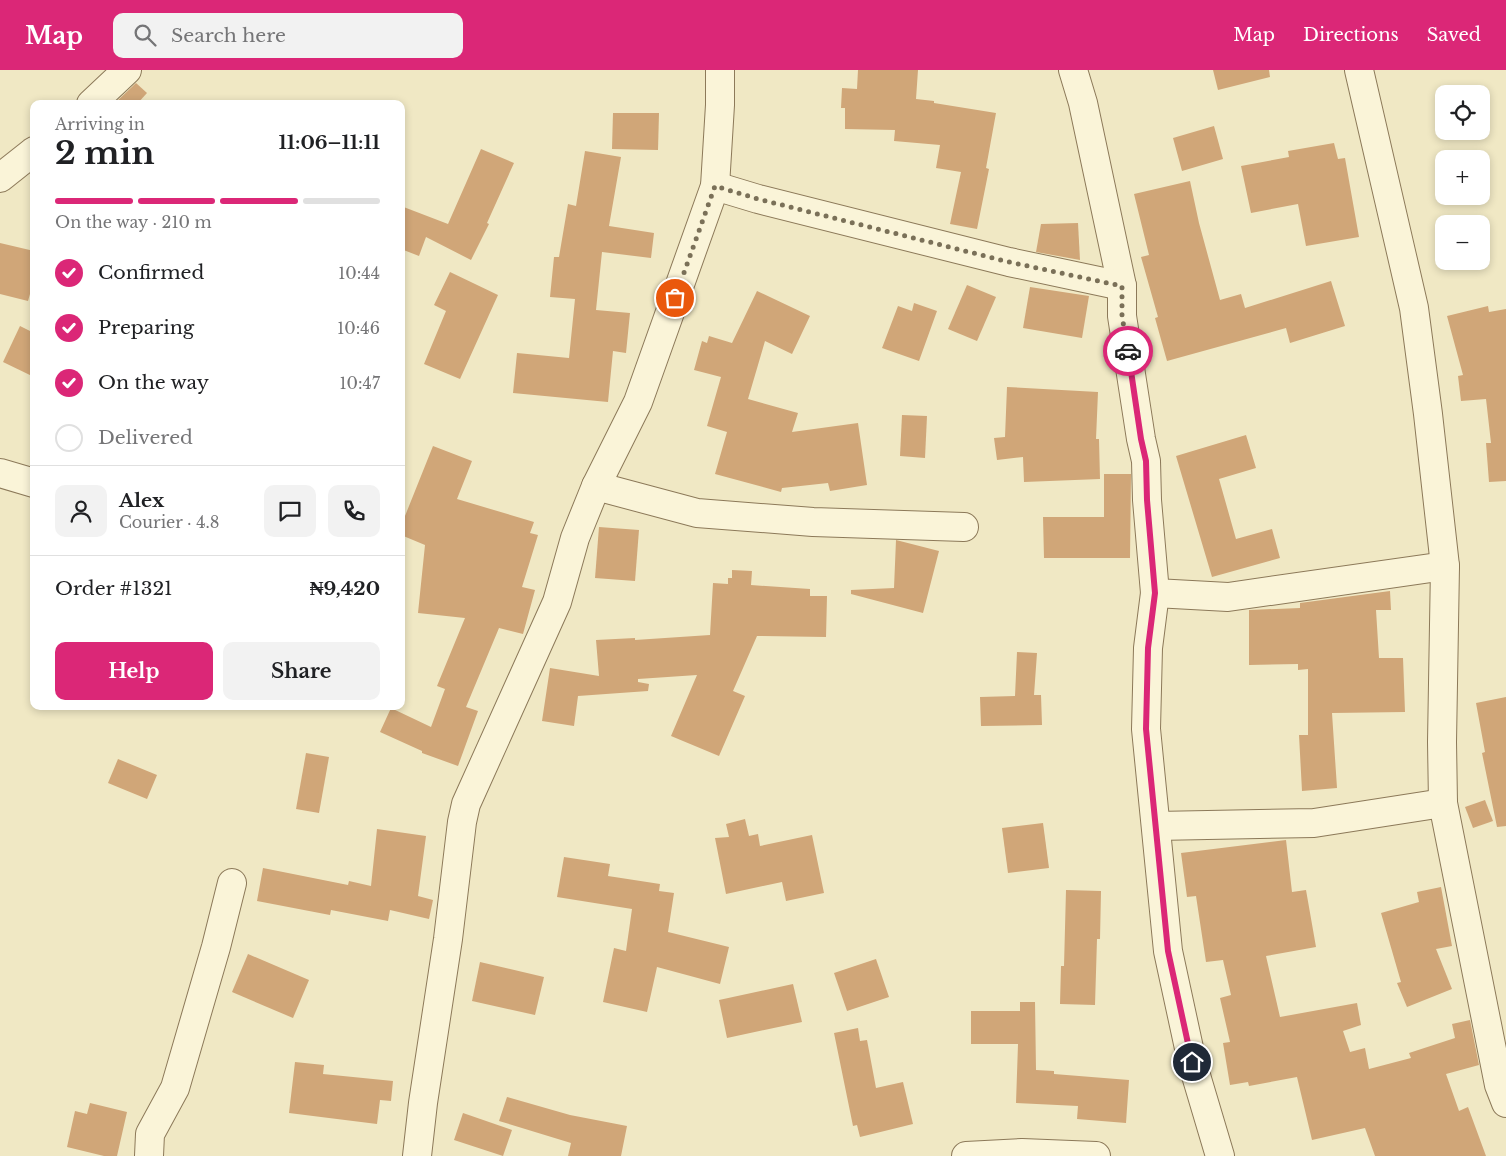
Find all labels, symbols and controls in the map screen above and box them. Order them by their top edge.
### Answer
search box [113,13,463,58]
text: Map [25,21,83,50]
icon: search [131,21,159,49]
text: Search here [171,24,286,47]
text: Map [1233,24,1275,46]
text: Directions [1303,24,1399,46]
text: Saved [1427,24,1481,46]
map controls [1435,85,1490,270]
button: locate [1435,85,1490,140]
text: Arriving in [55,114,145,134]
text: 11:06–11:11 [278,131,380,154]
text: 2 min [55,133,155,173]
button: + [1435,150,1490,205]
text: On the way · 210 m [55,212,212,232]
button: − [1435,215,1490,270]
icon: check [55,259,83,287]
text: Confirmed [98,261,204,284]
text: 10:44 [338,263,380,283]
pin [654,277,696,319]
icon: bag [661,284,689,312]
icon: check [55,314,83,342]
text: Preparing [98,316,194,339]
text: 10:46 [337,318,380,338]
courier [1103,326,1153,376]
icon: car [1114,337,1142,365]
icon: check [55,369,83,397]
text: On the way [98,371,209,394]
text: 10:47 [339,373,380,393]
text: Delivered [98,426,193,449]
button: person [55,485,107,537]
button: chat [264,485,316,537]
button: phone [328,485,380,537]
text: Alex [119,489,164,512]
text: Courier · 4.8 [119,512,220,532]
text: Order #1321 [55,577,173,600]
text: ₦9,420 [310,577,380,600]
button: Help [55,642,213,700]
button: Share [223,642,380,700]
pin [1171,1041,1213,1083]
icon: home [1178,1048,1206,1076]

